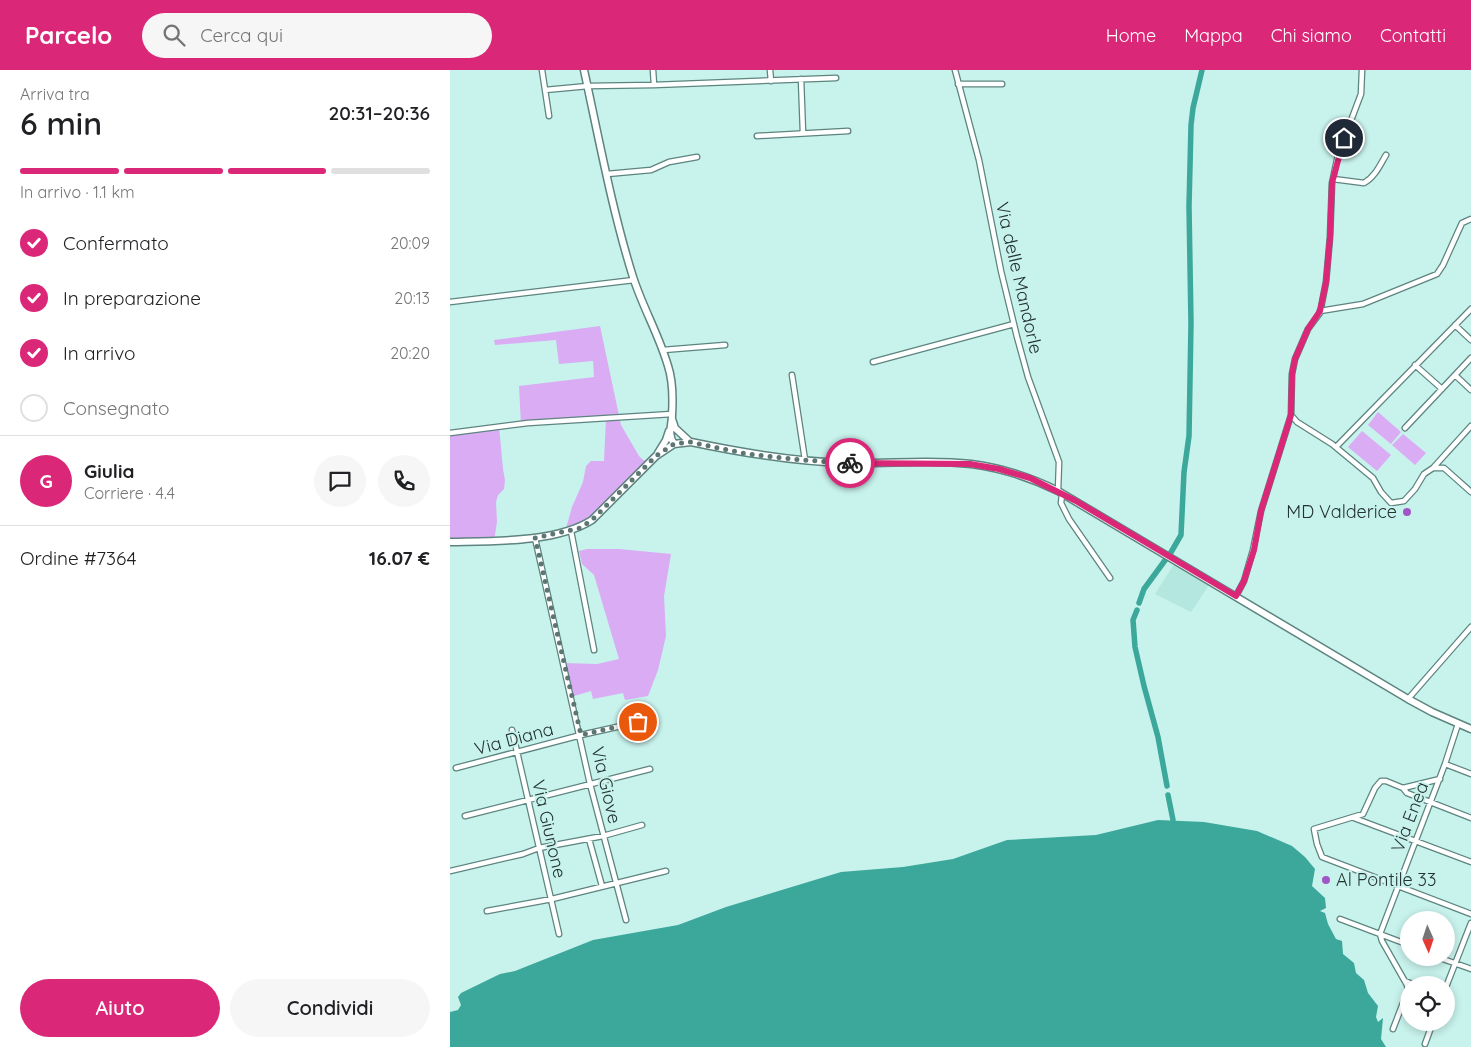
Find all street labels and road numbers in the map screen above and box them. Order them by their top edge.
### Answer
street label: Via delle Mandorle [991,200,1048,356]
street label: Via Diana [472,717,556,760]
street label: Via Giove [586,744,627,826]
street label: Via Giunone [527,778,572,880]
street label: Via Enea [1386,778,1433,855]

